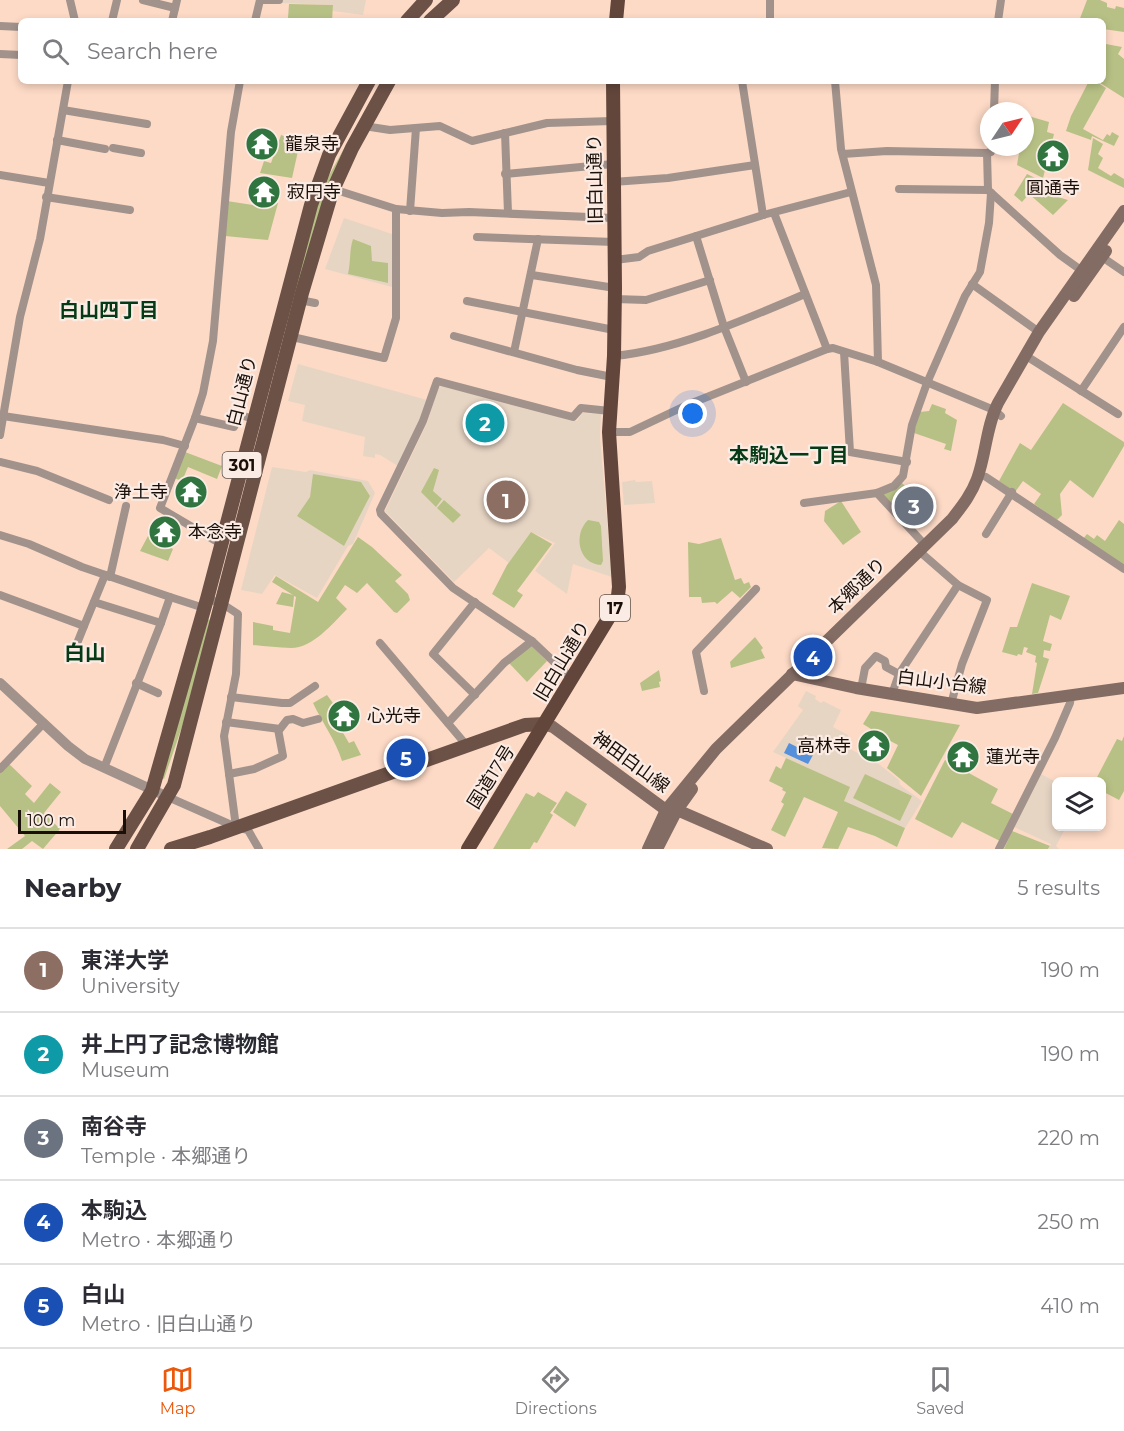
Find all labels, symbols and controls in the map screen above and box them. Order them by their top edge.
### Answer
search box [18,18,1106,84]
icon: search [39,35,72,68]
text: Search here [87,38,218,65]
north arrow [980,102,1034,156]
temple icon: 龍泉寺 [244,126,280,162]
place label: 龍泉寺 [285,133,339,155]
street label: 旧白山通り [583,134,607,224]
temple icon: 圓通寺 [1035,138,1071,174]
temple icon: 寂円寺 [246,174,282,210]
place label: 圓通寺 [1026,177,1080,199]
place label: 寂円寺 [287,181,341,203]
district label: 白山四丁目 [59,298,159,322]
street label: 白山通り [223,353,261,429]
your location [678,399,707,428]
pin: 2 [466,400,504,446]
district label: 本駒込一丁目 [729,443,849,467]
road number: 301 [222,452,262,478]
temple icon: 浄土寺 [173,474,209,510]
pin: 1 [486,478,526,522]
place label: 浄土寺 [114,481,168,503]
pin: 3 [894,484,934,528]
temple icon: 本念寺 [147,514,183,550]
place label: 本念寺 [188,521,242,543]
street label: 本郷通り [823,553,891,619]
road number: 17 [600,595,630,621]
street label: 旧白山通り [529,617,595,705]
pin: 4 [794,634,832,680]
district label: 白山 [64,640,106,665]
street label: 白山小台線 [896,666,988,698]
temple icon: 心光寺 [326,698,362,734]
place label: 心光寺 [367,705,421,727]
street label: 神田白山線 [588,727,674,797]
temple icon: 高林寺 [856,728,892,764]
place label: 高林寺 [797,735,851,757]
pin: 5 [386,736,426,780]
temple icon: 蓮光寺 [945,739,981,775]
street label: 国道17号 [463,741,519,813]
place label: 蓮光寺 [986,746,1040,768]
map controls [1052,777,1106,831]
button: layers [1052,777,1106,831]
scale bar [18,807,126,834]
text: 100 m [27,811,75,830]
text: Nearby [24,872,121,904]
text: 5 results [1017,876,1100,900]
text: 東洋大学 [81,947,169,974]
text: 1 [40,958,47,982]
text: 190 m [1041,958,1100,982]
text: University [81,974,180,998]
text: 井上円了記念博物館 [81,1031,279,1058]
text: 2 [38,1042,49,1066]
text: 190 m [1041,1042,1100,1066]
text: Museum [81,1058,170,1082]
text: 南谷寺 [81,1113,147,1140]
text: 3 [38,1126,49,1150]
text: 220 m [1038,1126,1100,1150]
text: Temple · 本郷通り [81,1144,251,1168]
text: 本駒込 [81,1197,147,1224]
text: 4 [37,1210,50,1234]
text: 250 m [1038,1210,1100,1234]
text: Metro · 本郷通り [81,1228,236,1252]
text: 白山 [81,1281,125,1308]
text: 5 [38,1294,49,1318]
text: 410 m [1040,1294,1100,1318]
text: Metro · 旧白山通り [81,1312,256,1336]
tab: Map [160,1363,195,1418]
tab: Directions [515,1363,597,1418]
tab: Saved [916,1363,964,1418]

